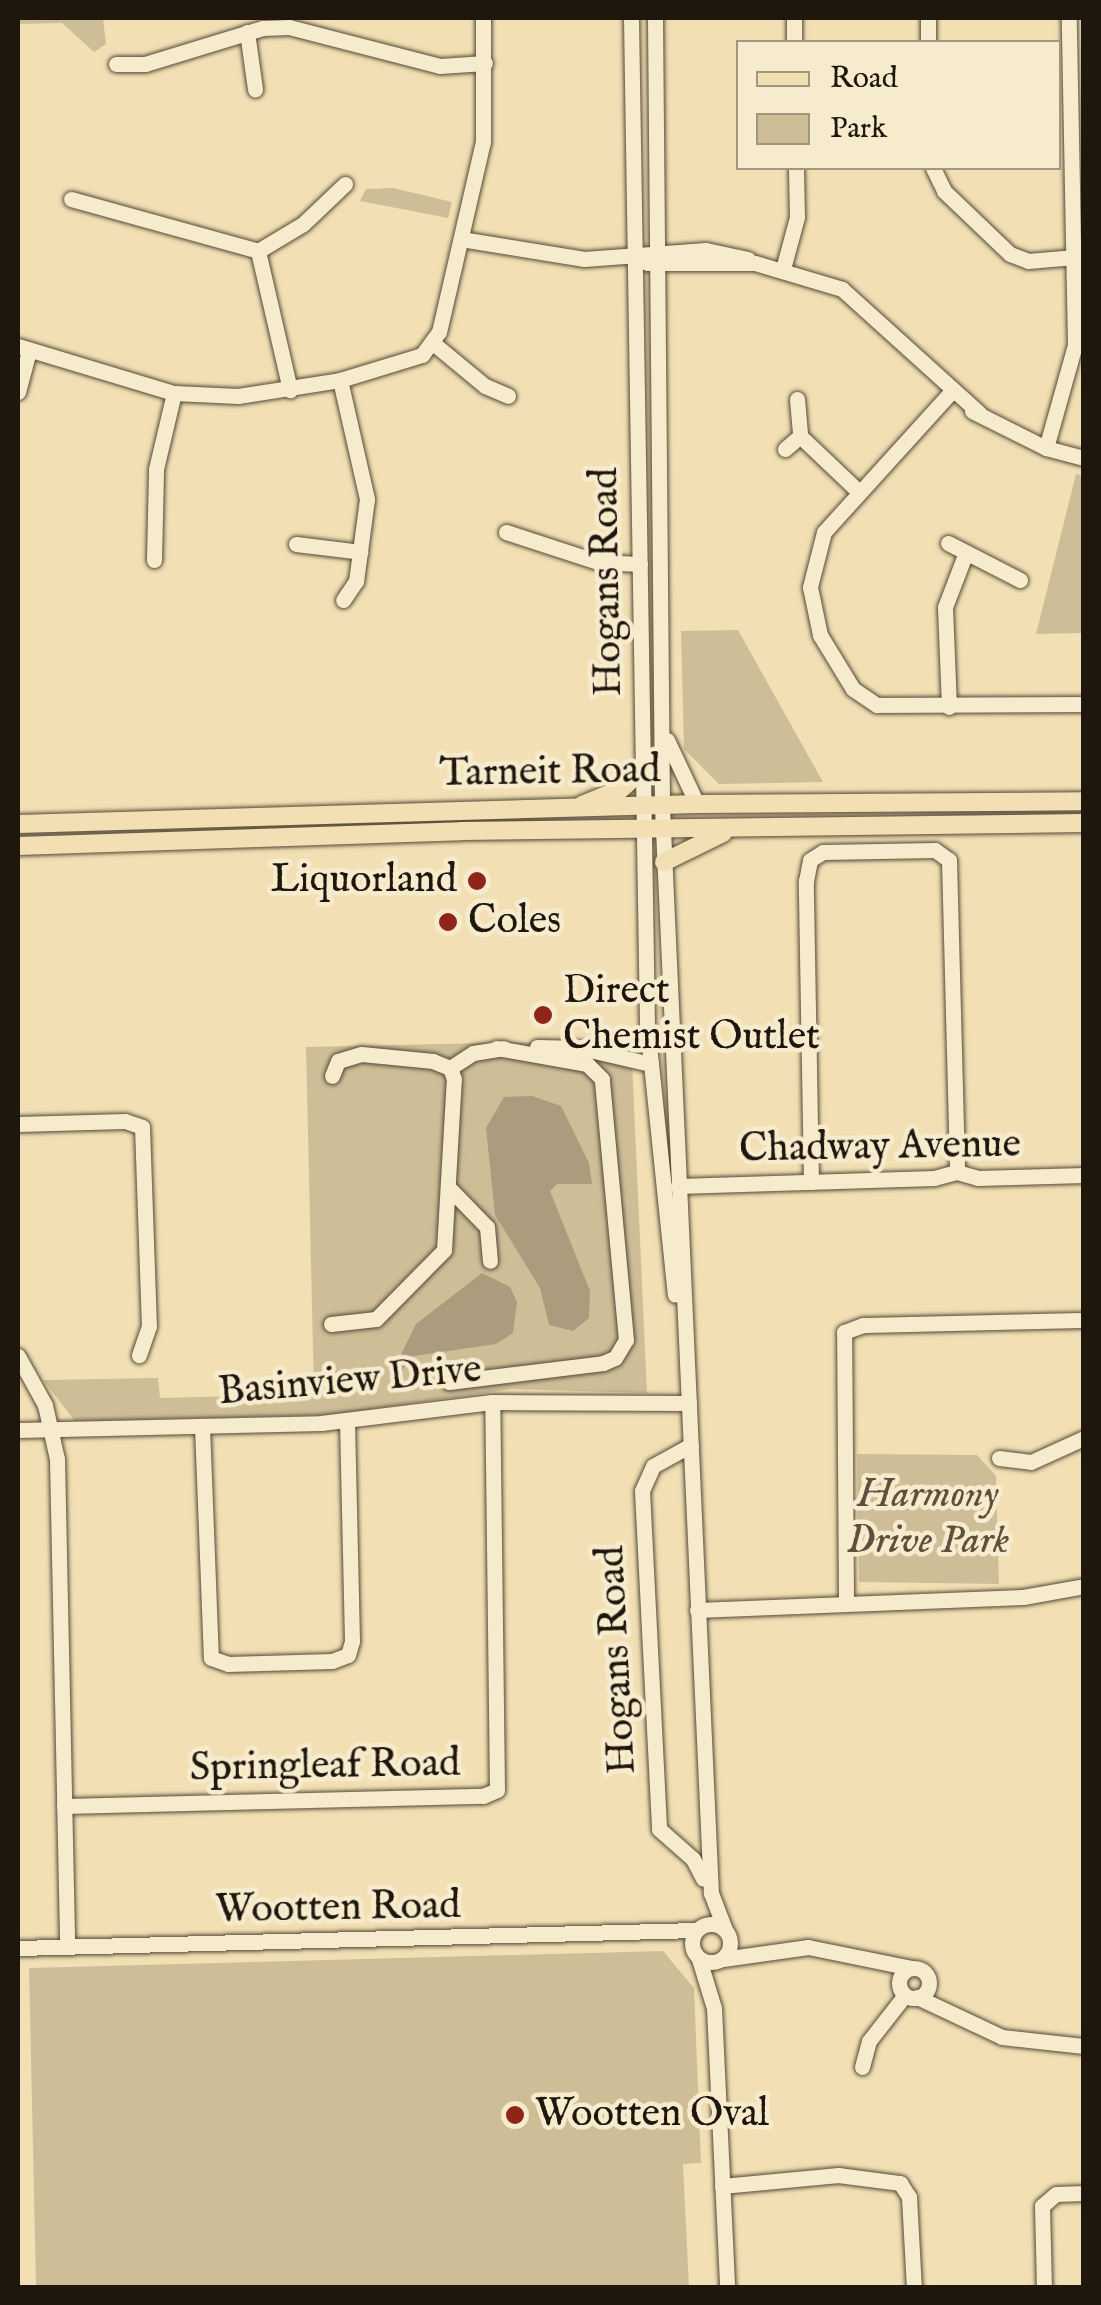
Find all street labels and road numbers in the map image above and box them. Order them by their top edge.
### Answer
street label: Hogans Road [582,467,634,697]
street label: Tarneit Road [439,747,661,799]
street label: Chadway Avenue [739,1122,1021,1174]
street label: Basinview Drive [216,1347,484,1417]
street label: Hogans Road [588,1545,648,1775]
street label: Springleaf Road [189,1741,461,1793]
street label: Wootten Road [215,1883,461,1935]

